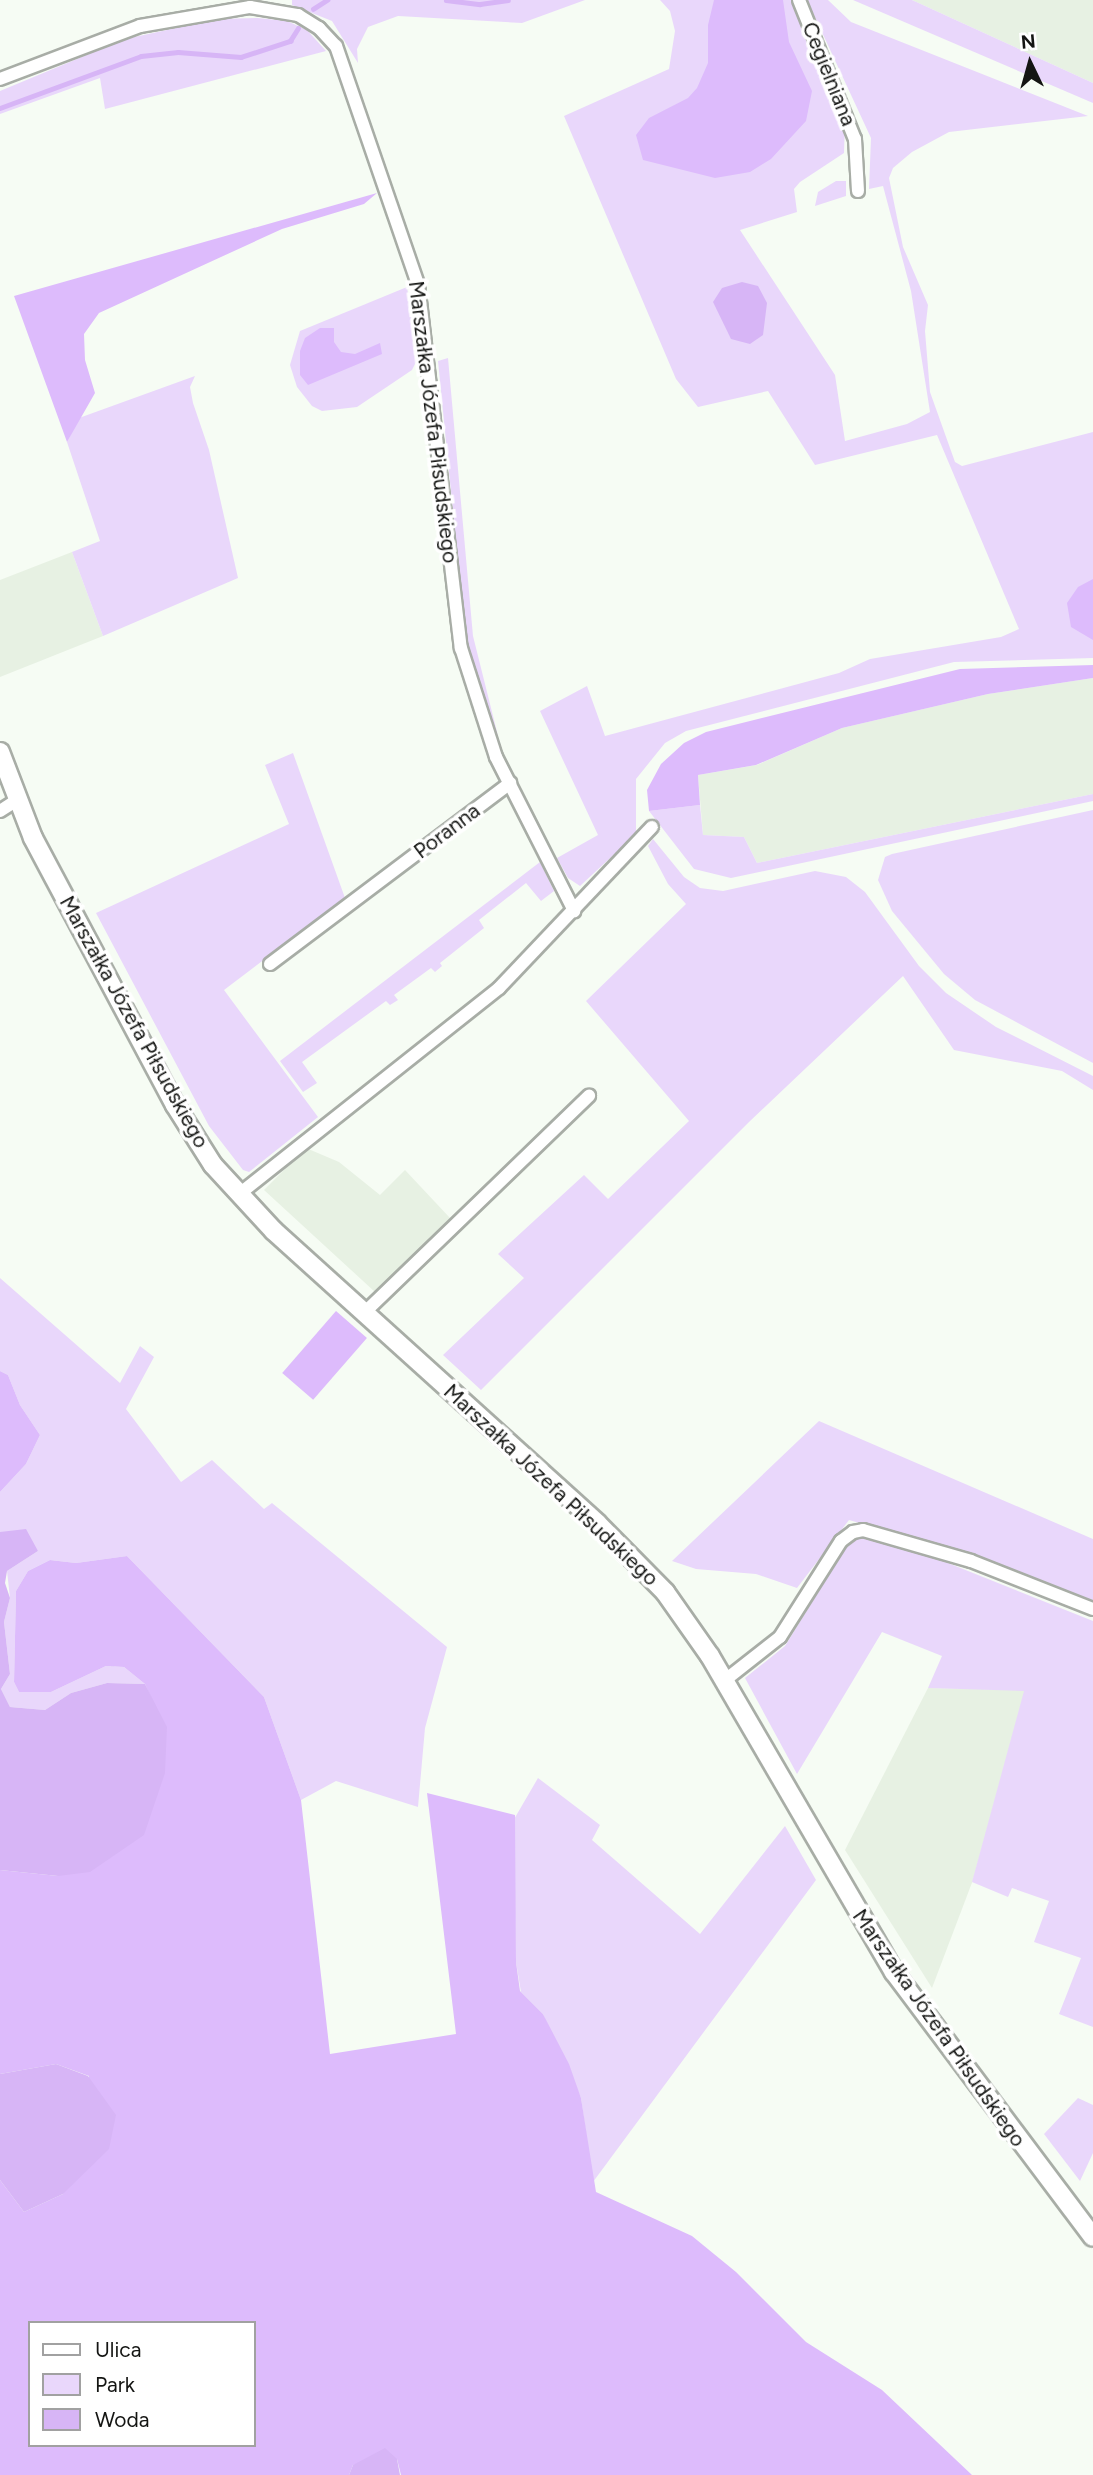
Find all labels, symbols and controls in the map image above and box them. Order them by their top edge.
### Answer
street label: Cegielniana [797,18,861,130]
north arrow [995,28,1065,98]
text: N [1020,29,1036,54]
street label: Marszałka Józefa Piłsudskiego [403,279,463,565]
street label: Poranna [409,798,485,864]
street label: Marszałka Józefa Piłsudskiego [54,892,214,1152]
street label: Marszałka Józefa Piłsudskiego [439,1379,663,1591]
street label: Marszałka Józefa Piłsudskiego [847,1904,1031,2152]
legend [28,2321,256,2447]
text: Ulica [95,2337,141,2362]
text: Park [95,2372,135,2397]
text: Woda [95,2407,150,2432]

